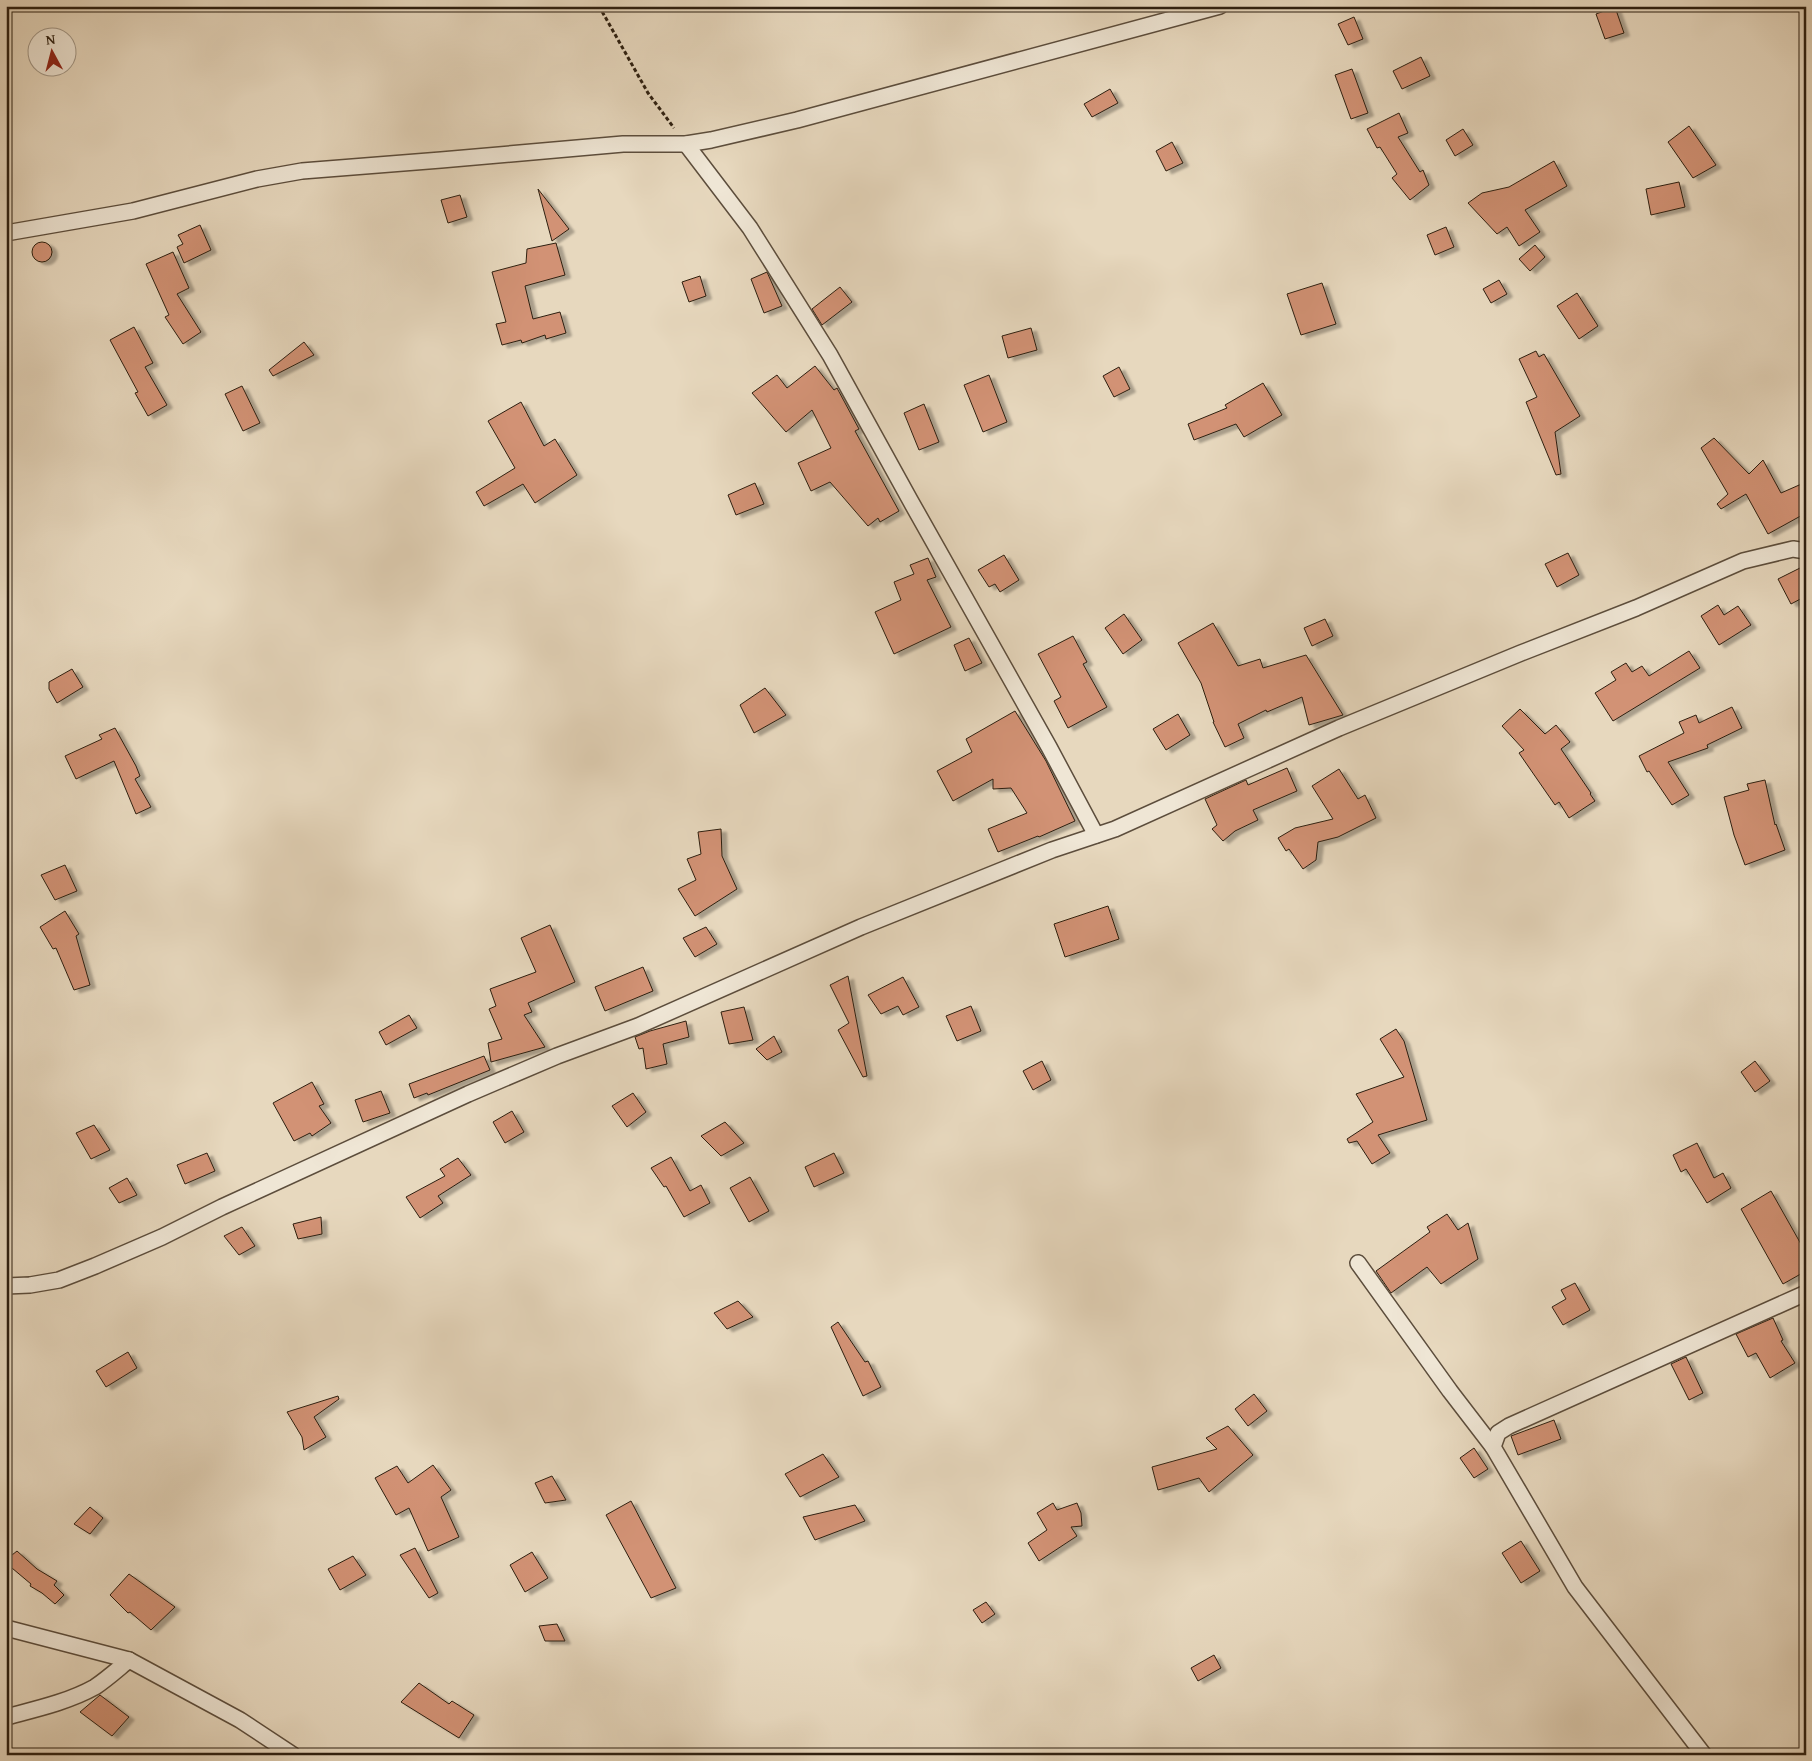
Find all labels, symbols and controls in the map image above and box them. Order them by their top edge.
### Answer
north arrow [28,28,78,78]
text: N [45,29,57,50]

